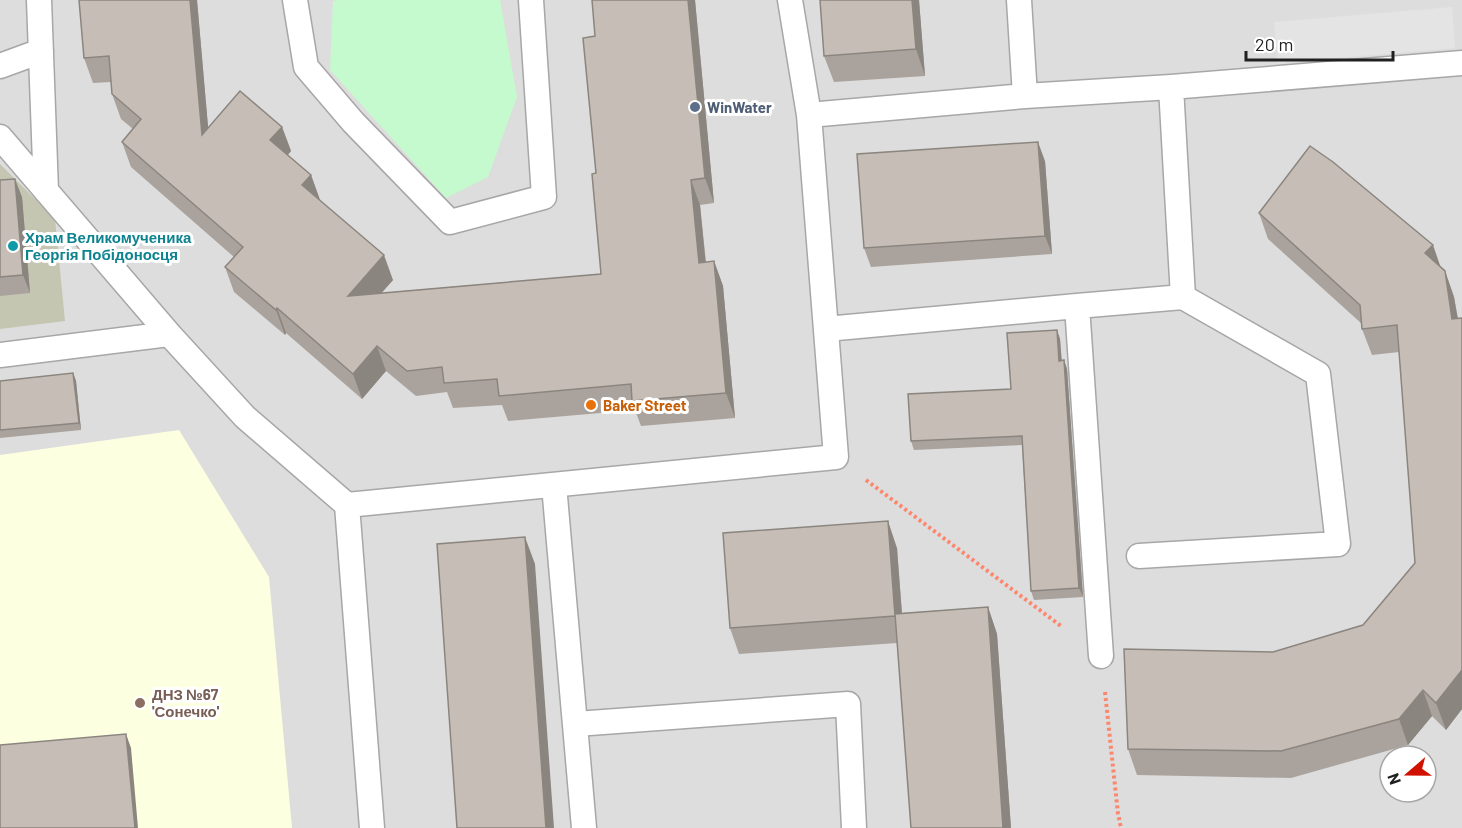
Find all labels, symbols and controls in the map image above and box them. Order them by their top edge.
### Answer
scale bar [1246,24,1393,62]
text: 20 m [1255,33,1293,55]
place label: WinWater [707,98,772,116]
marker: WinWater [688,100,702,114]
place label: Храм Великомученика Георгія Побідоносця [25,228,192,263]
marker: Храм Великомученика Георгія Побідоносця [6,239,20,253]
place label: Baker Street [603,396,687,414]
marker: Baker Street [584,398,598,412]
place label: ДНЗ №67 'Сонечко' [152,685,220,720]
marker: ДНЗ №67 'Сонечко' [133,696,147,710]
north arrow [1378,744,1438,804]
text: N [1383,771,1404,788]

